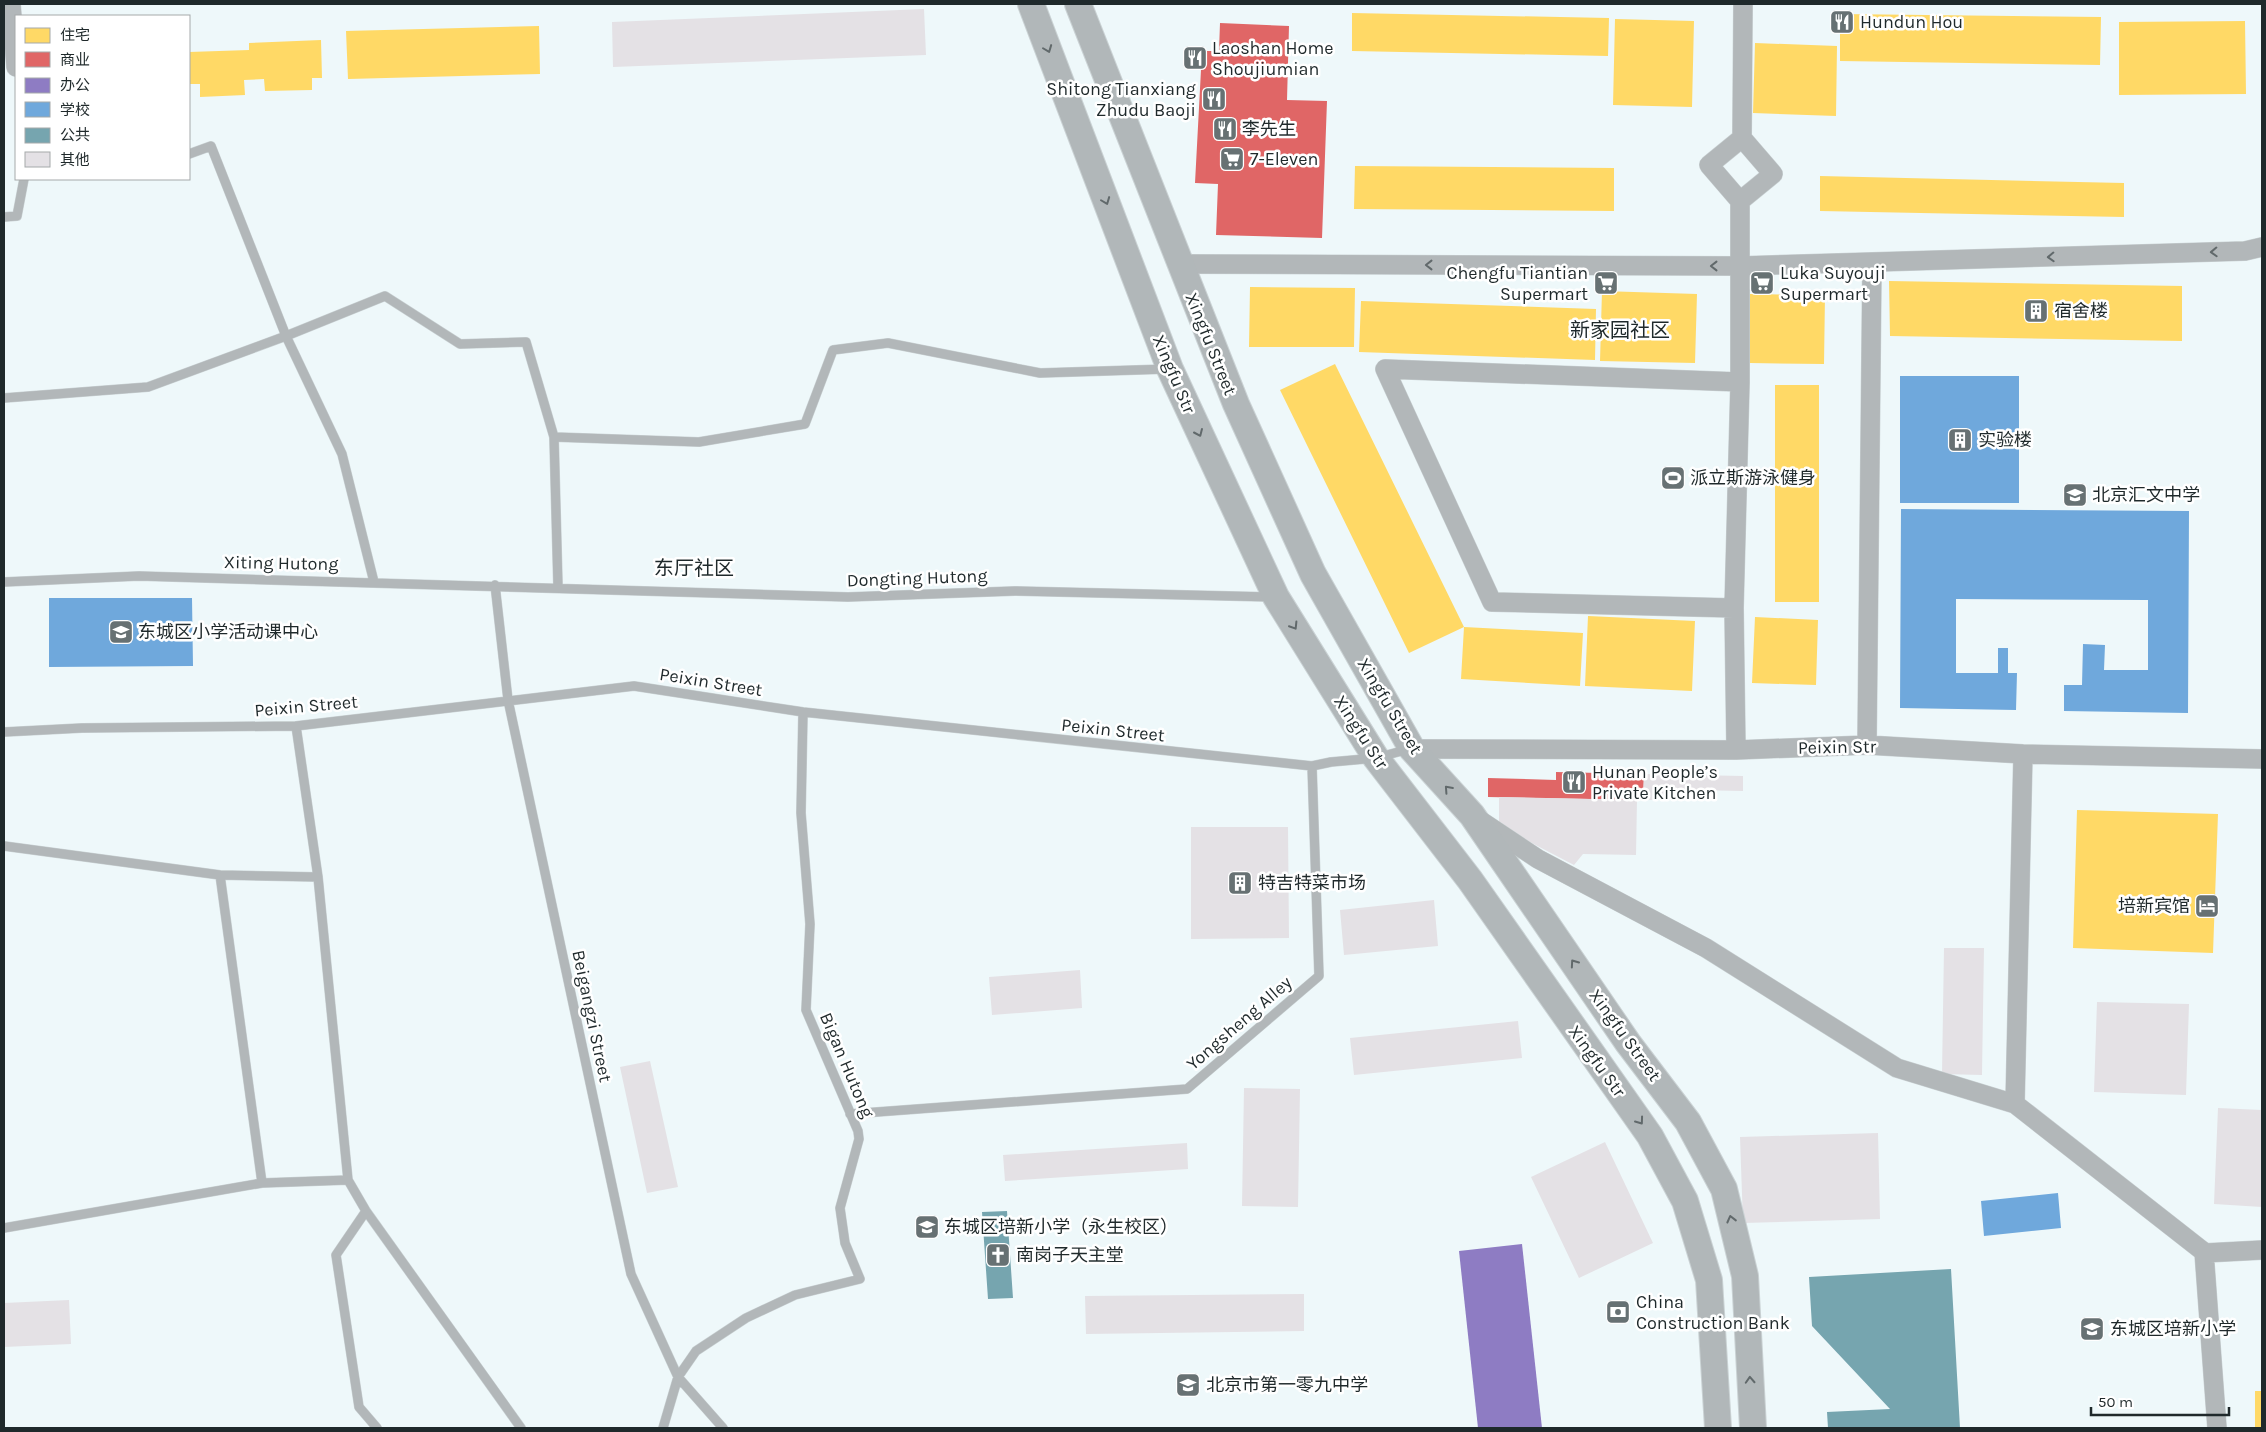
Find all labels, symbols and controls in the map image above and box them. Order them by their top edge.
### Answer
restaurant icon: Hundun Hou [1829,9,1855,35]
place label: Hundun Hou [1860,11,1963,33]
legend [15,15,190,180]
text: 住宅 [60,26,90,44]
place label: Laoshan Home Shoujiumian [1212,37,1333,80]
one-way arrow [1042,44,1053,53]
restaurant icon: Laoshan Home Shoujiumian [1182,45,1208,71]
text: 商业 [60,51,90,69]
text: 办公 [60,76,90,94]
place label: Shitong Tianxiang Zhudu Baoji [1046,78,1196,121]
restaurant icon: Shitong Tianxiang Zhudu Baoji [1201,86,1227,112]
text: 学校 [60,101,90,119]
restaurant icon: 李先生 [1212,116,1238,142]
place label: 李先生 [1242,118,1296,140]
text: 公共 [60,126,90,144]
supermarket icon: 7-Eleven [1219,146,1245,172]
place label: 7-Eleven [1250,148,1318,170]
text: 其他 [60,151,90,169]
one-way arrow [1100,196,1111,205]
one-way arrow [2210,246,2218,257]
one-way arrow [2047,251,2055,262]
one-way arrow [1425,260,1432,270]
one-way arrow [1710,261,1718,271]
place label: Chengfu Tiantian Supermart [1446,262,1588,305]
place label: Luka Suyouji Supermart [1780,262,1886,305]
supermarket icon: Chengfu Tiantian Supermart [1593,270,1619,296]
supermarket icon: Luka Suyouji Supermart [1749,270,1775,296]
street label: Xingfu Street [1180,289,1242,399]
building icon: 宿舍楼 [2023,298,2049,324]
place label: 宿舍楼 [2054,300,2108,322]
district label: 新家园社区 [1570,319,1670,342]
street label: Xingfu Str [1148,331,1201,417]
building icon: 实验楼 [1947,427,1973,453]
one-way arrow [1193,428,1204,437]
place label: 实验楼 [1978,429,2032,451]
sports icon: 派立斯游泳健身 [1660,465,1686,491]
place label: 派立斯游泳健身 [1690,467,1816,489]
school or university icon: 北京汇文中学 [2062,482,2088,508]
place label: 北京汇文中学 [2092,484,2200,506]
street label: Xiting Hutong [223,551,339,575]
district label: 东厅社区 [654,557,734,580]
street label: Dongting Hutong [846,565,988,591]
school or university icon: 东城区小学活动课中心 [108,619,134,645]
one-way arrow [1288,620,1298,629]
place label: 东城区小学活动课中心 [138,621,318,643]
street label: Xingfu Street [1353,654,1427,758]
street label: Peixin Street [658,663,764,701]
street label: Peixin Street [253,691,359,721]
street label: Xingfu Str [1329,691,1393,773]
street label: Peixin Street [1060,714,1166,746]
street label: Peixin Str [1798,735,1877,759]
place label: Hunan People’s Private Kitchen [1592,761,1718,804]
restaurant icon: Hunan People’s Private Kitchen [1561,769,1587,795]
one-way arrow [1445,785,1454,794]
building icon: 特吉特菜市场 [1227,870,1253,896]
place label: 特吉特菜市场 [1258,872,1366,894]
hotel icon: 培新宾馆 [2194,893,2220,919]
place label: 培新宾馆 [2118,895,2190,917]
street label: Beigangzi Street [567,948,617,1084]
one-way arrow [1571,959,1580,969]
street label: Yongsheng Alley [1182,971,1297,1075]
street label: Xingfu Street [1584,985,1666,1085]
street label: Bigan Hutong [815,1009,879,1121]
street label: Xingfu Str [1564,1021,1630,1101]
one-way arrow [1634,1115,1643,1125]
school or university icon: 东城区培新小学（永生校区） [914,1214,940,1240]
one-way arrow [1726,1214,1737,1223]
place label: 东城区培新小学（永生校区） [944,1216,1178,1238]
church icon: 南岗子天主堂 [985,1242,1011,1268]
place label: 南岗子天主堂 [1016,1244,1124,1266]
place label: China Construction Bank [1636,1291,1790,1334]
bank icon: China Construction Bank [1605,1299,1631,1325]
school or university icon: 东城区培新小学 [2079,1316,2105,1342]
place label: 东城区培新小学 [2110,1318,2236,1340]
school or university icon: 北京市第一零九中学 [1175,1372,1201,1398]
place label: 北京市第一零九中学 [1206,1374,1368,1396]
one-way arrow [1745,1375,1756,1383]
scale bar [2091,1384,2228,1416]
text: 50 m [2098,1393,2133,1411]

